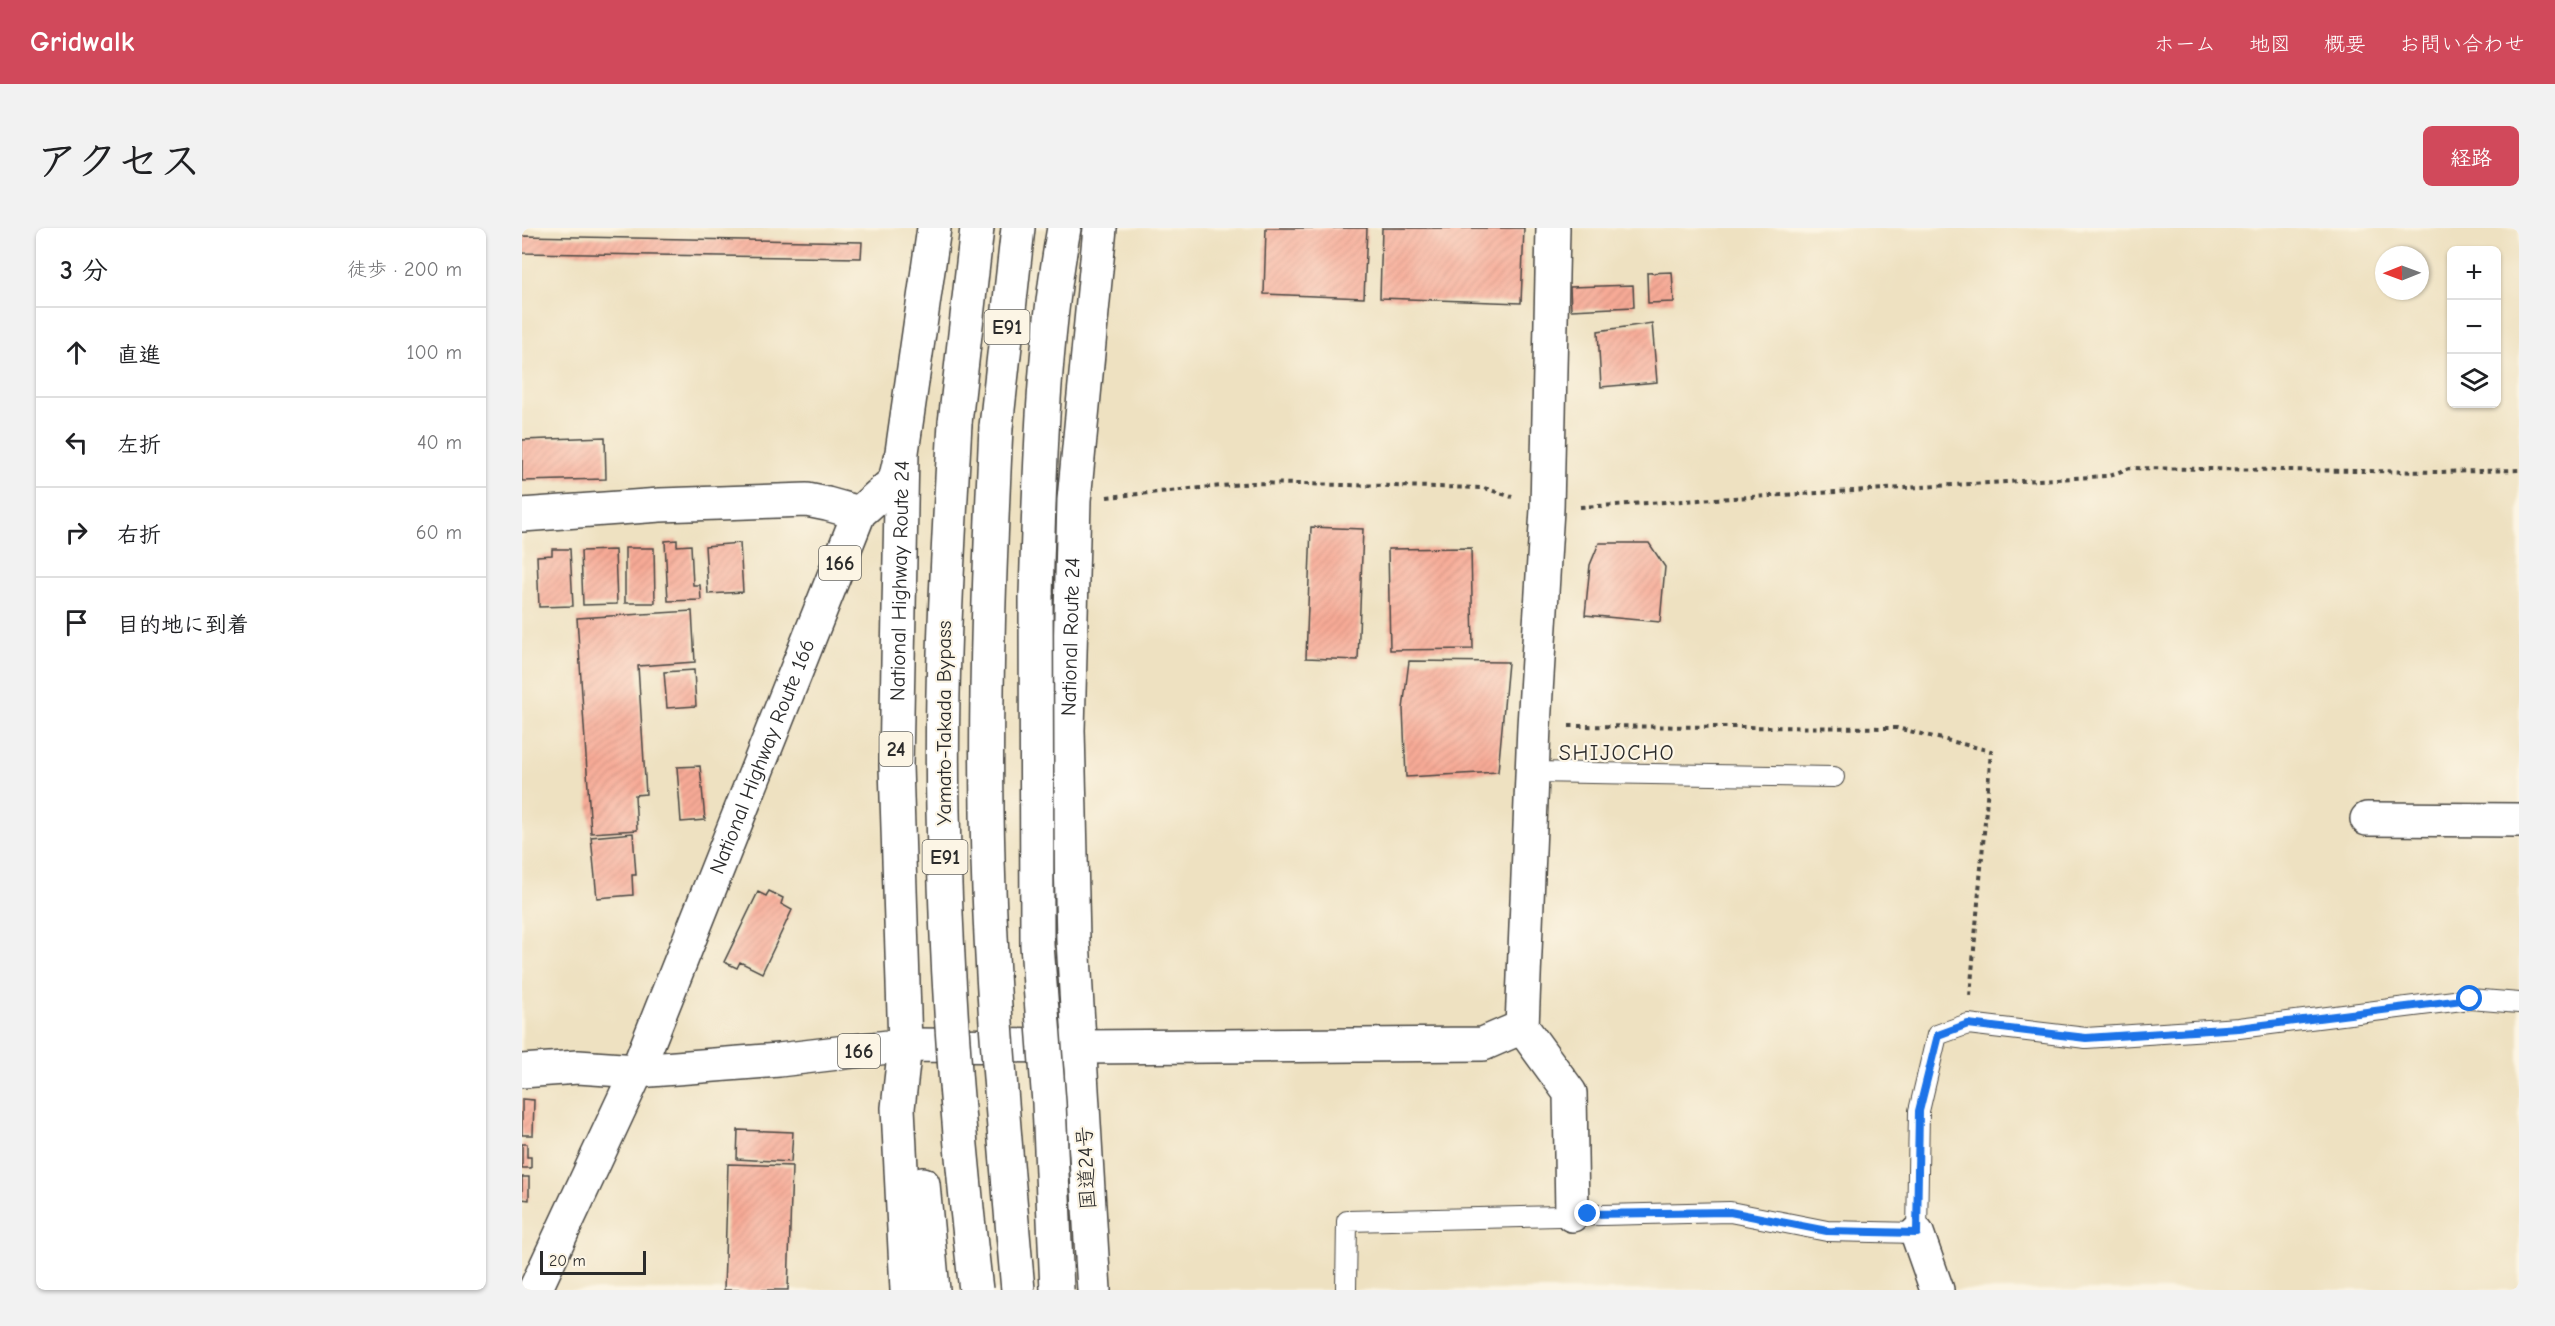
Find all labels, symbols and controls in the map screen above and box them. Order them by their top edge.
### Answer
text: Gridwalk [30,26,134,58]
text: ホーム [2154,32,2216,56]
text: 地図 [2249,32,2291,56]
text: 概要 [2324,32,2366,56]
text: お問い合わせ [2399,32,2525,56]
button: 経路 [2423,126,2519,186]
text: アクセス [36,137,201,186]
north arrow [2375,246,2429,300]
map controls [2447,246,2501,408]
button: + [2447,246,2501,300]
text: 3 分 [60,256,108,286]
text: 徒歩 · 200 m [347,258,462,281]
button: − [2447,300,2501,354]
road number: E91 [984,310,1030,344]
icon: ahead [60,336,93,369]
text: 100 m [407,341,462,364]
text: 直進 [117,342,161,368]
button: layers [2447,354,2501,408]
icon: left [60,426,93,459]
text: 40 m [417,431,462,454]
text: 左折 [117,432,161,458]
street label: National Highway Route 24 [885,460,914,701]
icon: right [60,516,93,549]
text: 60 m [416,521,462,544]
text: 右折 [117,522,161,548]
road number: 166 [819,546,861,580]
street label: National Route 24 [1056,557,1084,716]
icon: arrive [60,606,93,639]
text: 目的地に到着 [117,612,249,638]
street label: Yamato-Takada Bypass [932,620,956,826]
street label: National Highway Route 166 [705,636,820,877]
road number: 24 [880,732,913,766]
district label: SHIJOCHO [1559,740,1675,766]
road number: E91 [922,840,968,874]
route start [2456,985,2482,1011]
road number: 166 [838,1034,880,1068]
street label: 国道24号 [1072,1125,1100,1211]
route end [1574,1200,1600,1226]
scale bar [540,1248,646,1276]
text: 20 m [549,1252,586,1270]

